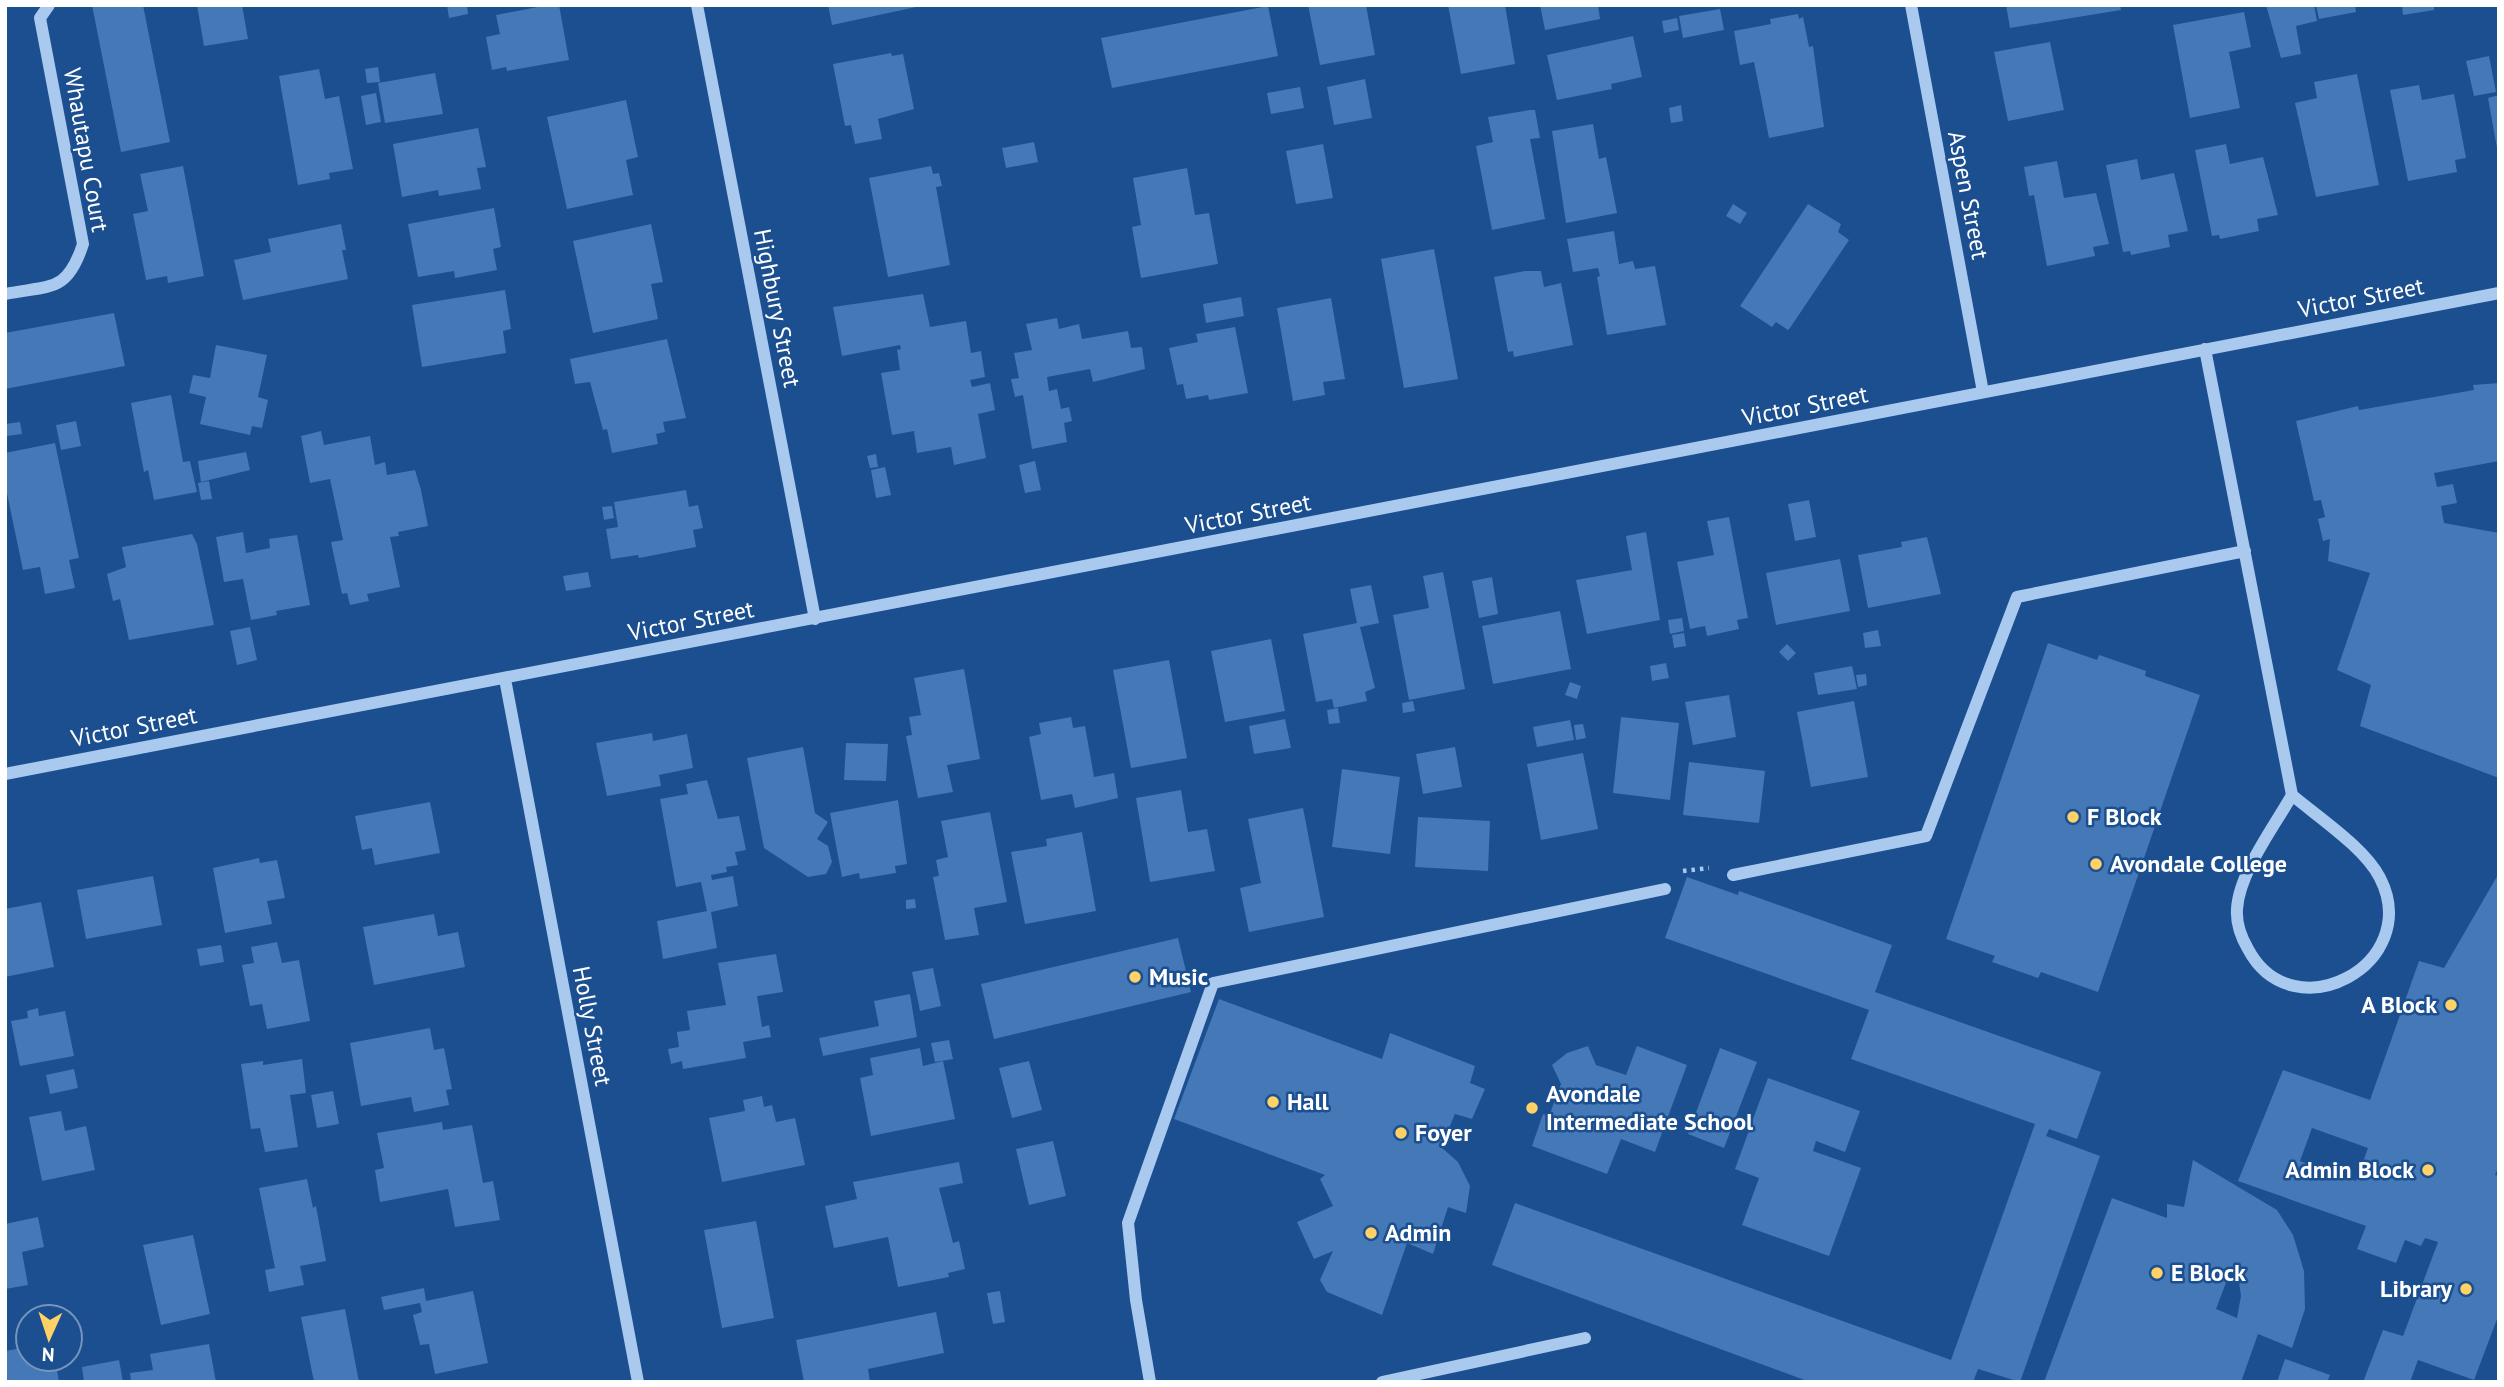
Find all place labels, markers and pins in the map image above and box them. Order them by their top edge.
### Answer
place label: F Block [2087,801,2162,832]
marker: F Block [2065,809,2081,825]
place label: Avondale College [2110,848,2287,879]
marker: Avondale College [2088,856,2104,872]
place label: Music [1149,961,1208,992]
marker: Music [1127,969,1143,985]
place label: A Block [2361,989,2437,1020]
marker: A Block [2443,997,2459,1013]
place label: Avondale Intermediate School [1546,1078,1754,1137]
place label: Hall [1287,1086,1330,1117]
marker: Hall [1265,1094,1281,1110]
marker: Avondale Intermediate School [1524,1100,1540,1116]
place label: Foyer [1415,1117,1472,1148]
marker: Foyer [1393,1125,1409,1141]
place label: Admin Block [2285,1154,2414,1185]
marker: Admin Block [2420,1162,2436,1178]
place label: Admin [1385,1217,1451,1248]
marker: Admin [1363,1225,1379,1241]
place label: E Block [2171,1257,2246,1288]
marker: E Block [2149,1265,2165,1281]
place label: Library [2380,1273,2453,1304]
marker: Library [2458,1281,2474,1297]

